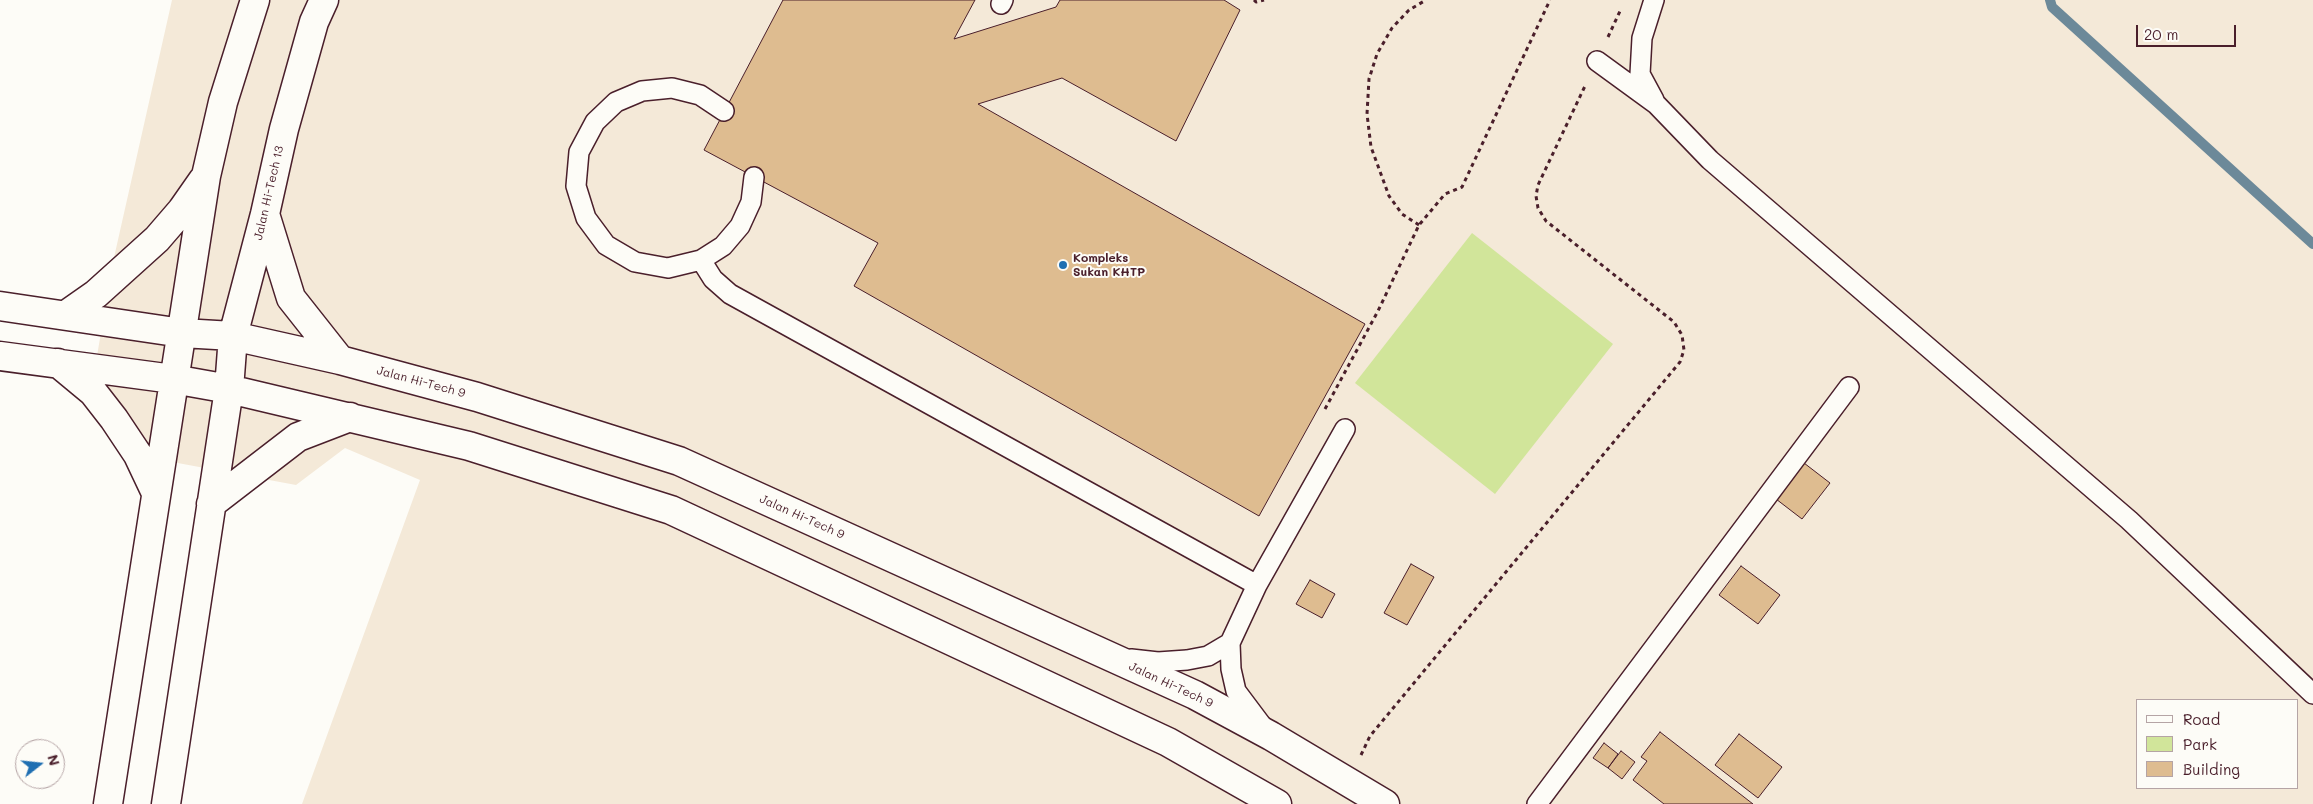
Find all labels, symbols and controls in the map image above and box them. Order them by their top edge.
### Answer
scale bar [2138,15,2238,47]
text: 20 m [2144,24,2178,44]
street label: Jalan Hi-Tech 13 [251,144,287,242]
place label: Kompleks Sukan KHTP [1073,251,1145,279]
marker: Kompleks Sukan KHTP [1057,259,1069,271]
street label: Jalan Hi-Tech 9 [375,363,467,401]
street label: Jalan Hi-Tech 9 [757,492,847,542]
street label: Jalan Hi-Tech 9 [1127,659,1215,711]
legend [2136,699,2298,789]
text: Road [2183,709,2220,729]
text: Park [2183,734,2217,754]
north arrow [15,739,65,789]
text: N [43,752,65,768]
text: Building [2183,759,2240,779]

